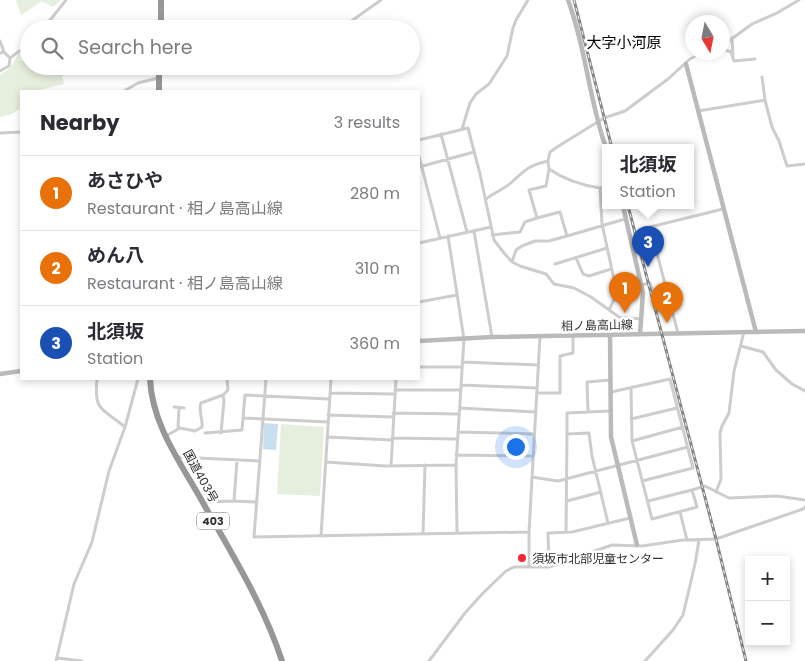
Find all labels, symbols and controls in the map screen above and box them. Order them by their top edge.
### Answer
north arrow [685,15,730,60]
search box [20,20,420,75]
district label: 大字小河原 [586,32,662,53]
icon: search [38,34,66,62]
text: Search here [78,34,192,61]
text: Nearby [40,108,120,137]
text: 3 results [334,111,400,134]
popup [602,144,694,209]
text: 北須坂 [619,151,677,178]
text: あさひや [87,167,163,194]
text: Station [619,180,676,203]
text: 1 [53,182,59,205]
text: 280 m [350,182,400,205]
text: Restaurant · 相ノ島高山線 [87,197,283,220]
pin: 3 [632,226,664,267]
text: めん八 [87,242,144,269]
text: 2 [51,257,61,280]
text: 310 m [355,257,400,280]
text: Restaurant · 相ノ島高山線 [87,272,283,295]
pin: 1 [609,272,641,313]
pin: 2 [651,282,683,323]
street label: 相ノ島高山線 [561,316,633,334]
text: 北須坂 [87,318,144,345]
text: 3 [51,332,61,355]
text: 360 m [350,332,400,355]
text: Station [87,347,143,370]
your location [503,434,529,460]
street label: 国道403号 [179,446,223,506]
road number: 403 [197,512,229,530]
place label: 須坂市北部児童センター [532,550,664,567]
marker: 須坂市北部児童センター [516,552,528,564]
map controls [745,556,790,646]
button: + [745,556,790,601]
button: − [745,601,790,646]

